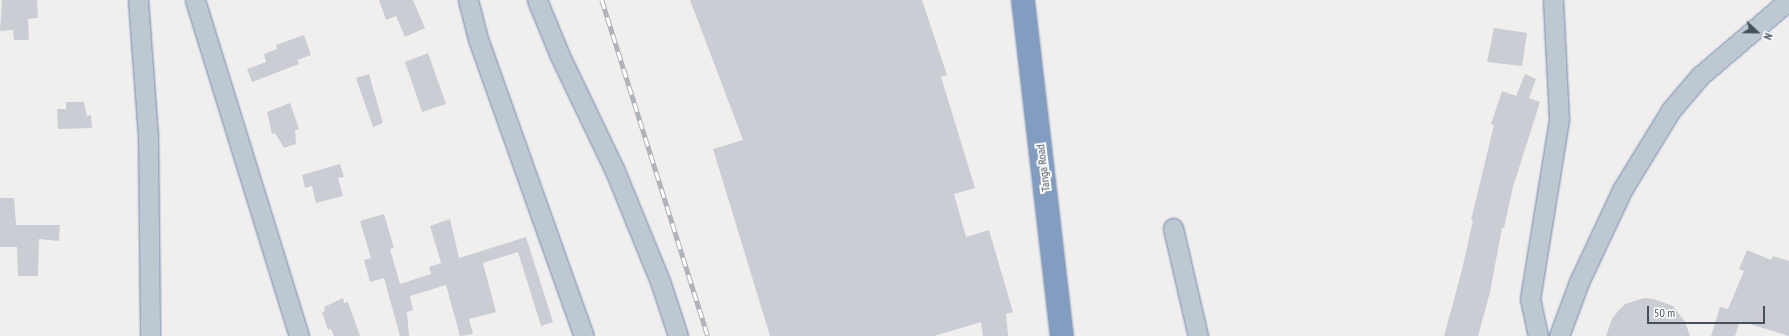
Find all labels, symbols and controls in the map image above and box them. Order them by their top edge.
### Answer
north arrow [1737,12,1777,52]
text: N [1761,31,1776,42]
street label: Tanga Road [1033,144,1053,192]
scale bar [1649,298,1767,324]
text: 50 m [1654,305,1675,320]

